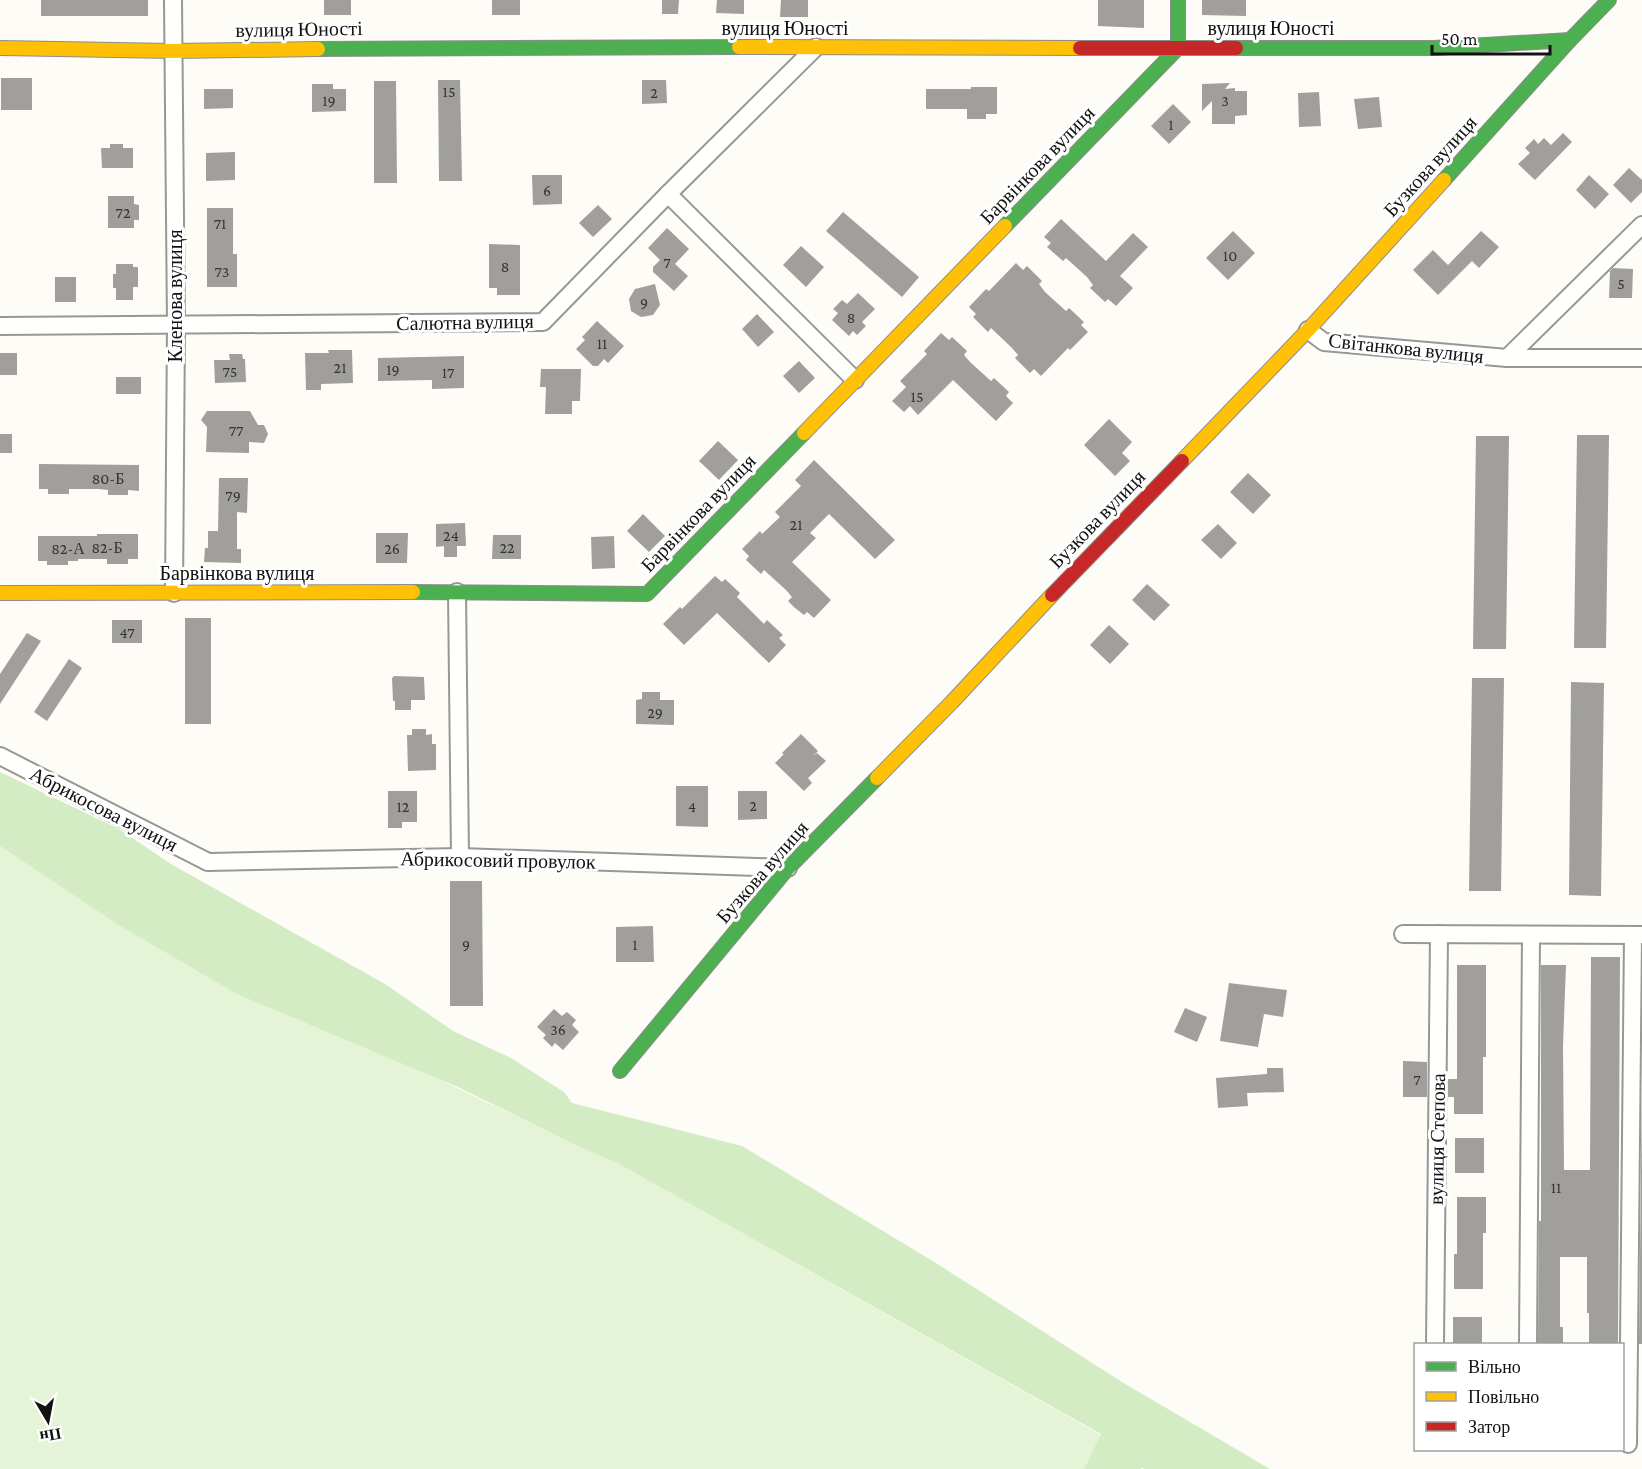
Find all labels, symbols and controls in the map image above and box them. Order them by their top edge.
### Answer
street label: вулиця Юності [235,17,363,42]
street label: вулиця Юності [721,17,849,40]
street label: вулиця Юності [1207,17,1335,40]
scale bar [1432,18,1550,56]
text: 50 m [1441,29,1478,49]
house number: 15 [443,83,455,100]
house number: 2 [650,84,658,101]
house number: 19 [322,92,336,109]
house number: 3 [1221,92,1229,109]
street label: Барвінкова вулиця [975,102,1099,229]
street label: Бузкова вулиця [1379,111,1482,222]
house number: 1 [1168,116,1174,133]
house number: 6 [543,182,551,199]
house number: 72 [116,204,131,221]
house number: 71 [214,215,226,232]
street label: Кленова вулиця [164,229,187,363]
house number: 10 [1223,247,1237,264]
house number: 7 [663,254,671,271]
house number: 8 [501,258,509,275]
house number: 73 [215,263,229,280]
house number: 5 [1617,275,1625,292]
house number: 9 [640,294,648,311]
house number: 8 [847,309,855,326]
street label: Салютна вулиця [396,310,534,335]
street label: Світанкова вулиця [1327,329,1485,368]
house number: 11 [597,335,607,352]
house number: 21 [334,359,346,376]
house number: 19 [386,361,400,378]
house number: 75 [223,363,237,380]
house number: 17 [442,364,455,381]
house number: 15 [911,388,923,405]
house number: 77 [229,422,244,439]
street label: Барвінкова вулиця [636,450,760,577]
street label: Бузкова вулиця [1045,465,1150,573]
house number: 80-Б [92,470,124,487]
house number: 79 [225,487,241,504]
house number: 21 [790,516,802,533]
house number: 24 [443,527,459,544]
house number: 82-Б [91,539,123,556]
house number: 22 [499,539,515,556]
house number: 82-А [51,540,85,557]
house number: 26 [384,540,400,557]
street label: Барвінкова вулиця [159,562,315,585]
house number: 47 [119,624,135,641]
house number: 29 [647,704,663,721]
street label: Абрикосова вулиця [26,762,181,857]
house number: 2 [749,797,757,814]
house number: 12 [397,798,410,815]
house number: 4 [688,798,696,815]
street label: Бузкова вулиця [712,817,813,928]
street label: Абрикосовий провулок [400,847,596,874]
house number: 9 [462,936,470,953]
house number: 1 [632,936,638,953]
house number: 36 [550,1021,566,1038]
house number: 7 [1413,1071,1421,1088]
street label: вулиця Степова [1425,1073,1450,1205]
house number: 11 [1551,1179,1561,1196]
legend [1414,1343,1624,1451]
text: Вільно [1468,1357,1521,1377]
text: Повільно [1468,1387,1539,1407]
north arrow [18,1391,78,1451]
text: Затор [1468,1417,1510,1437]
text: Пн [38,1425,63,1446]

